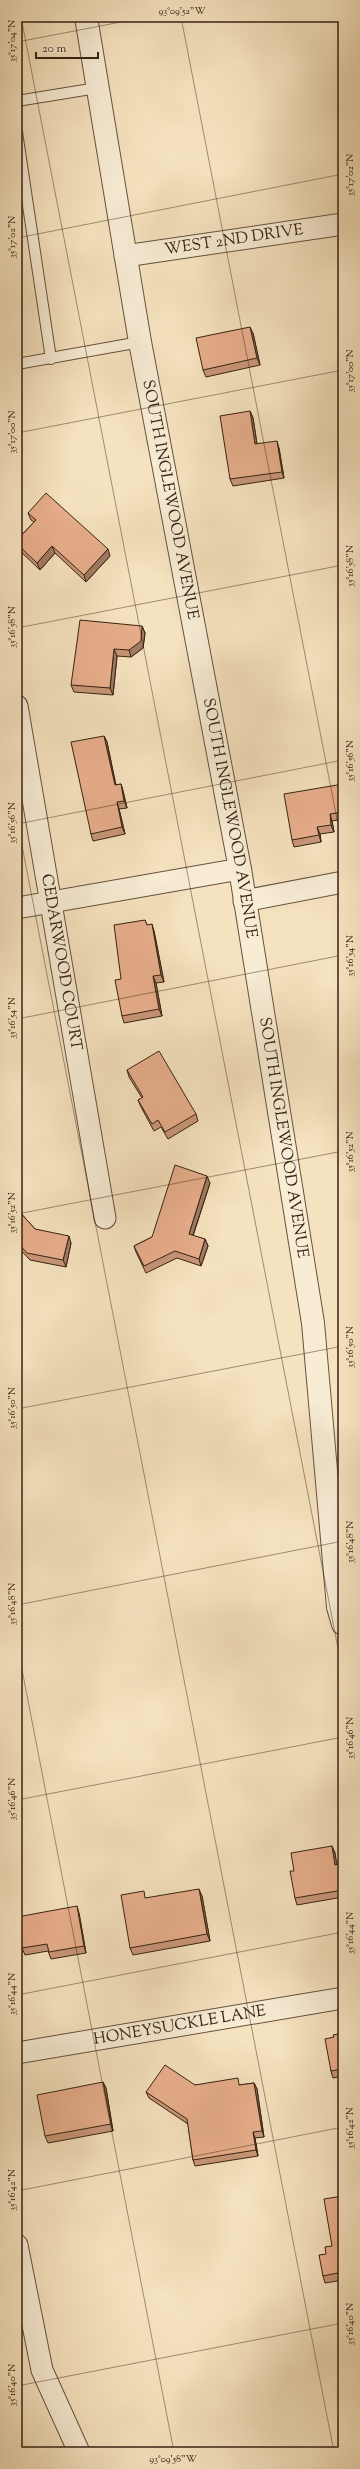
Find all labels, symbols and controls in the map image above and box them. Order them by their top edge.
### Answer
text: 93°09'52"W [159,4,206,19]
text: 35°17'04"N [5,20,20,62]
scale bar [36,34,98,60]
text: 20 m [42,40,67,58]
text: 35°17'02"N [343,154,358,196]
text: 35°17'02"N [5,216,20,258]
street label: WEST 2ND DRIVE [163,218,305,262]
text: 35°17'00"N [343,349,358,393]
street label: SOUTH INGLEWOOD AVENUE [136,378,204,622]
text: 35°17'00"N [5,410,20,454]
text: 35°16'58"N [343,545,358,587]
text: 35°16'58"N [5,606,20,648]
street label: SOUTH INGLEWOOD AVENUE [196,696,263,940]
text: 35°16'56"N [343,740,358,782]
text: 35°16'56"N [5,802,20,844]
street label: CEDARWOOD COURT [35,872,88,1052]
text: 35°16'54"N [343,935,358,977]
text: 35°16'54"N [5,997,20,1039]
street label: SOUTH INGLEWOOD AVENUE [253,1016,314,1260]
text: 35°16'52"N [343,1131,358,1173]
text: 35°16'52"N [5,1192,20,1234]
text: 35°16'50"N [343,1326,358,1368]
text: 35°16'50"N [5,1387,20,1429]
text: 35°16'48"N [343,1521,358,1563]
text: 35°16'48"N [5,1583,20,1625]
text: 35°16'46"N [343,1717,358,1759]
text: 35°16'46"N [5,1778,20,1820]
text: 35°16'44"N [343,1912,358,1954]
text: 35°16'44"N [5,1973,20,2015]
street label: HONEYSUCKLE LANE [92,2000,268,2051]
text: 35°16'42"N [343,2107,358,2149]
text: 35°16'42"N [5,2169,20,2211]
text: 35°16'40"N [343,2303,358,2345]
text: 35°16'40"N [5,2364,20,2406]
text: 93°09'58"W [149,2452,197,2467]

